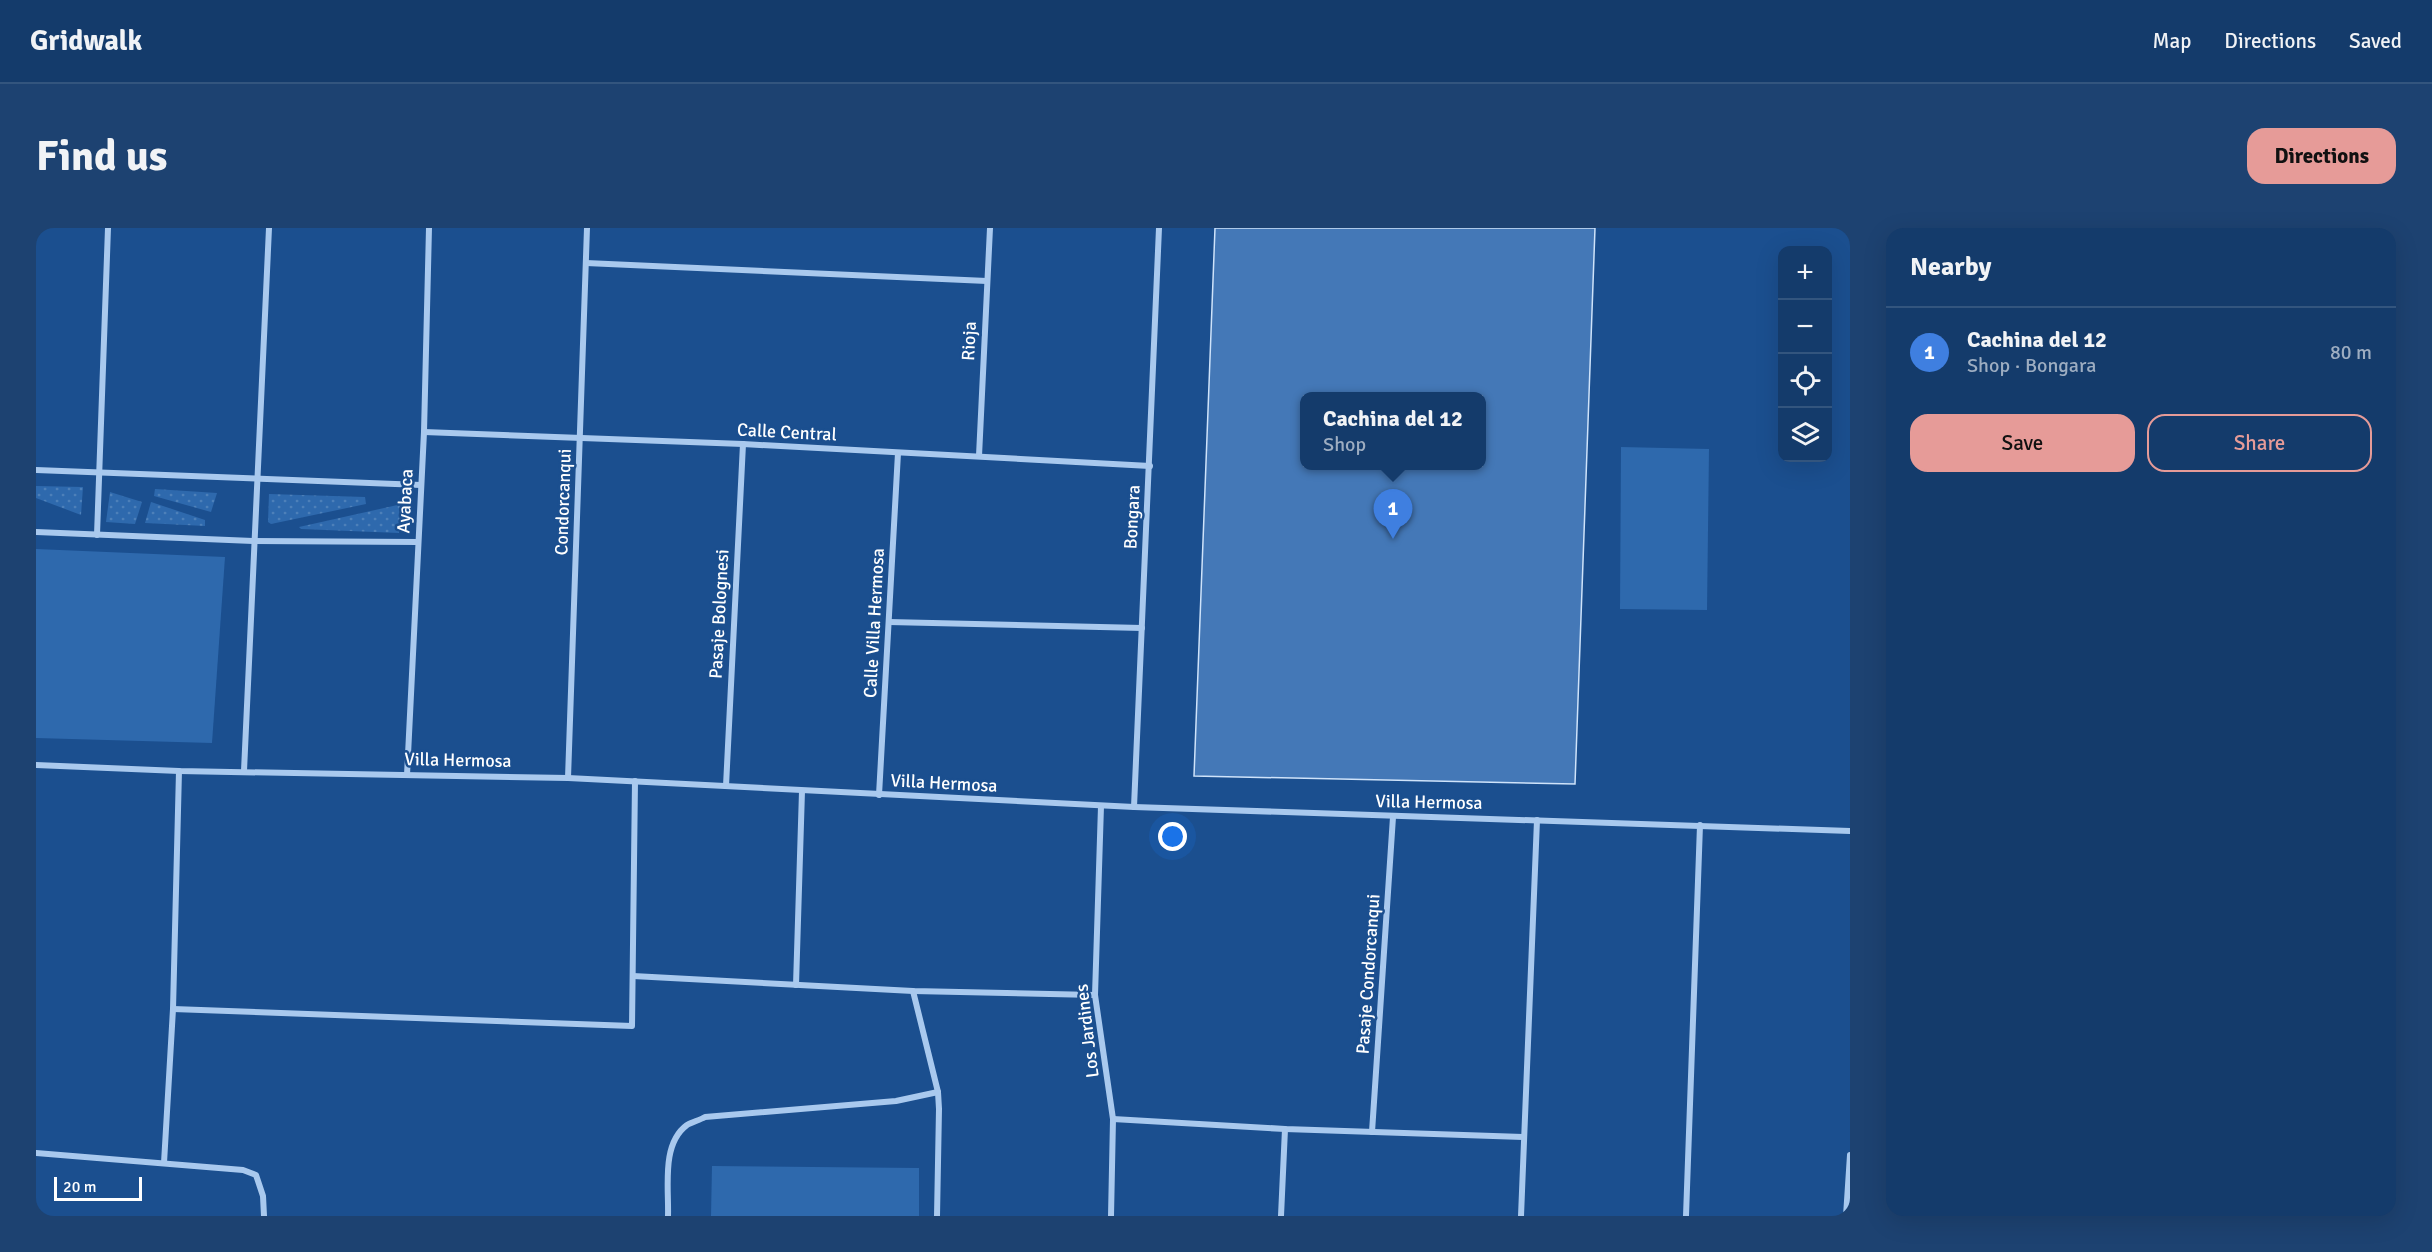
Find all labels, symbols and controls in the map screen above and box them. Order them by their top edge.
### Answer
text: Gridwalk [30,24,142,58]
text: Map [2153,28,2191,54]
text: Directions [2224,28,2316,54]
text: Saved [2349,28,2402,54]
button: Directions [2247,128,2396,184]
text: Find us [36,131,167,182]
map controls [1778,246,1832,462]
button: + [1778,246,1832,300]
text: Nearby [1910,251,1991,283]
button: − [1778,300,1832,354]
street label: Rioja [957,321,981,361]
text: Cachina del 12 [1967,326,2107,353]
text: 1 [1924,340,1935,365]
text: 80 m [2330,340,2372,365]
text: Shop · Bongara [1967,353,2096,378]
button: locate [1778,354,1832,408]
popup [1300,392,1486,470]
text: Cachina del 12 [1323,405,1463,432]
button: layers [1778,408,1832,462]
button: Save [1910,414,2135,472]
button: Share [2147,414,2372,472]
street label: Calle Central [737,418,837,446]
text: Shop [1323,432,1366,457]
street label: Condorcanqui [550,448,576,556]
street label: Ayabaca [392,468,418,534]
street label: Bongara [1119,484,1145,550]
pin: 1 [1374,490,1412,539]
street label: Calle Villa Hermosa [859,547,889,699]
street label: Pasaje Bolognesi [705,549,733,679]
street label: Villa Hermosa [404,748,512,772]
street label: Villa Hermosa [890,769,998,797]
street label: Villa Hermosa [1375,790,1483,814]
your location [1158,822,1187,851]
street label: Pasaje Condorcanqui [1351,893,1385,1055]
street label: Los Jardines [1070,983,1104,1079]
scale bar [54,1174,142,1202]
text: 20 m [63,1177,97,1197]

